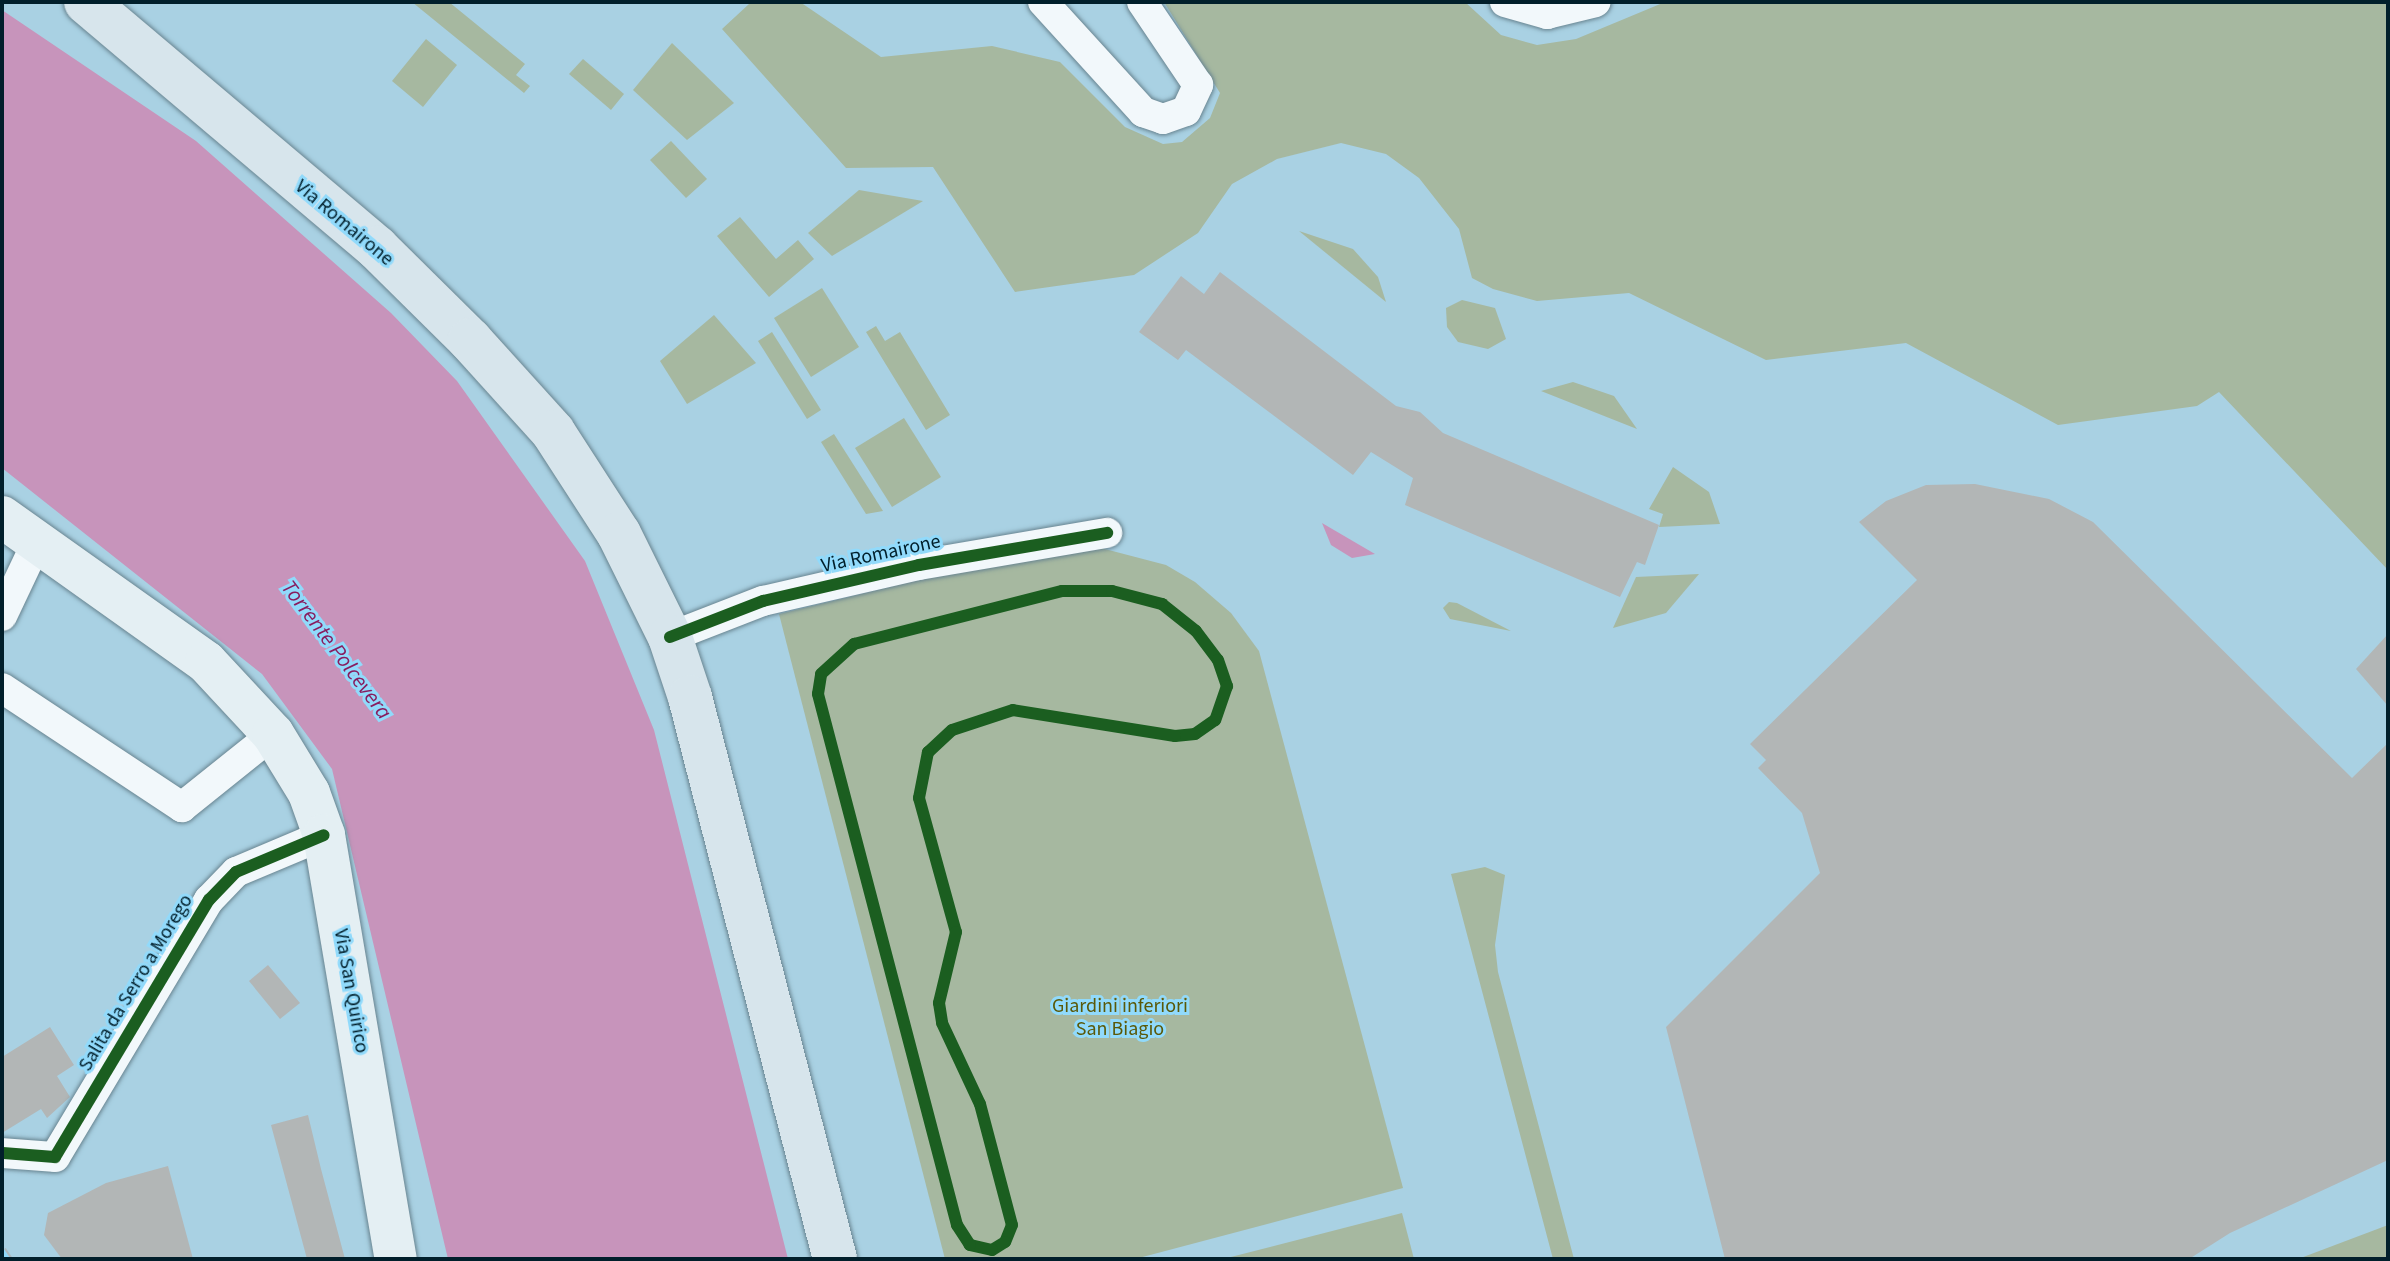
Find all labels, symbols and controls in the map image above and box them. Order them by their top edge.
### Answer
street label: Via Romairone [290,175,398,271]
street label: Via Romairone [819,530,943,578]
water label: Torrente Polcevera [275,575,397,725]
street label: Salita da Serro a Morego [74,890,198,1076]
street label: Via San Quirico [328,927,374,1055]
park label: Giardini inferiori San Biagio [1052,995,1188,1042]

